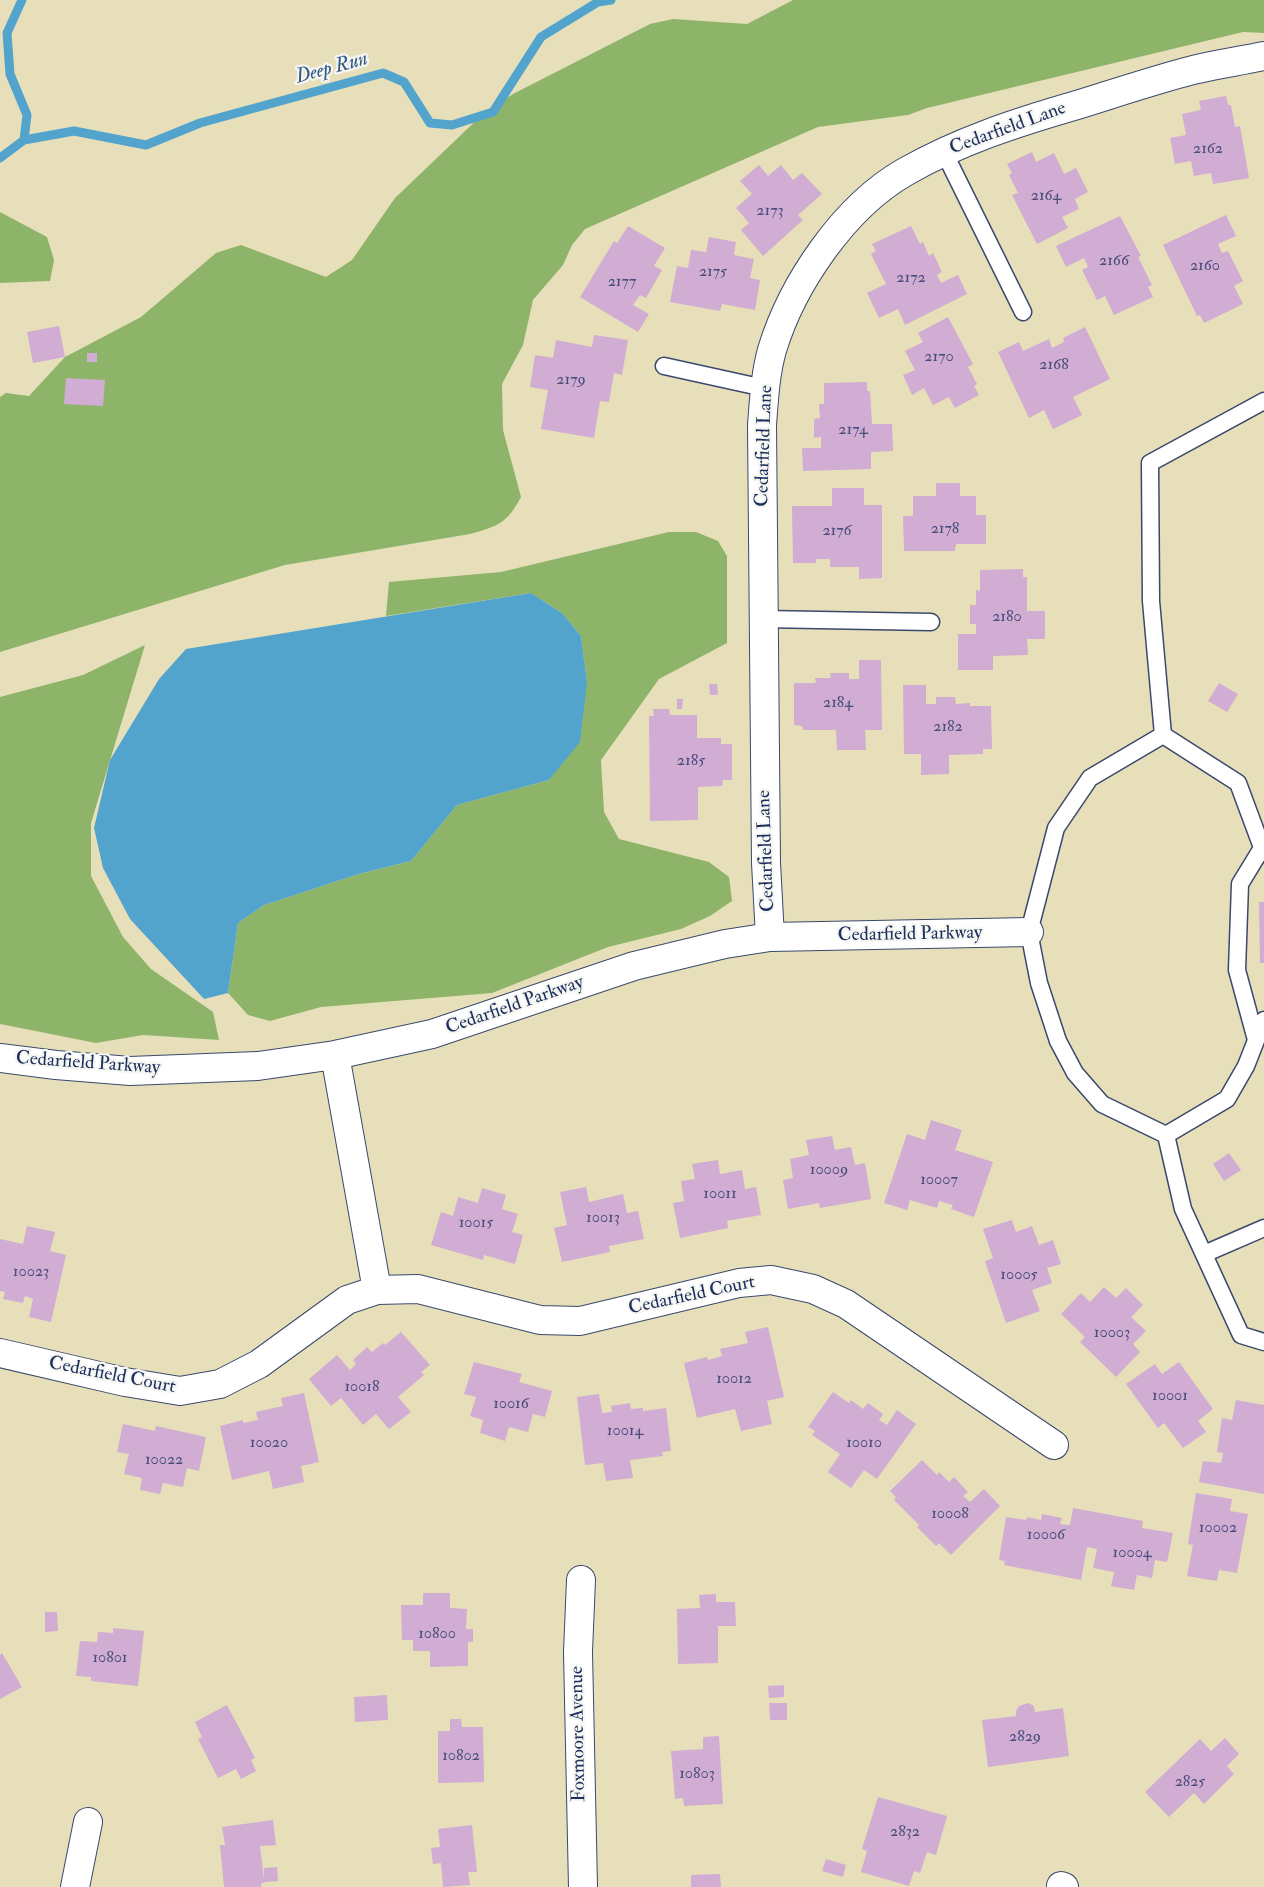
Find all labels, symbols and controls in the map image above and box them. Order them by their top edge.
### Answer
water label: Deep Run [293,48,371,90]
street label: Cedarfield Lane [947,97,1069,161]
house number: 2162 [1193,140,1223,160]
house number: 2164 [1031,187,1061,207]
house number: 2173 [756,202,784,222]
house number: 2166 [1099,252,1129,272]
house number: 2160 [1190,257,1220,277]
house number: 2175 [699,263,727,283]
house number: 2172 [896,269,926,289]
house number: 2177 [608,273,636,293]
house number: 2170 [924,348,954,368]
house number: 2168 [1039,356,1069,376]
house number: 2179 [556,371,586,391]
street label: Cedarfield Lane [751,385,779,507]
house number: 2174 [838,421,868,441]
house number: 2178 [931,520,959,540]
house number: 2176 [822,522,852,542]
house number: 2180 [992,608,1022,628]
house number: 2184 [823,694,853,714]
house number: 2182 [933,718,963,738]
house number: 2185 [677,752,705,772]
street label: Cedarfield Lane [753,790,781,912]
street label: Cedarfield Parkway [837,922,983,948]
street label: Cedarfield Parkway [443,972,587,1040]
street label: Cedarfield Parkway [15,1048,161,1080]
house number: 10009 [810,1161,848,1181]
house number: 10007 [920,1171,958,1191]
house number: 10011 [703,1185,737,1205]
house number: 10013 [586,1209,620,1229]
house number: 10015 [459,1214,493,1234]
house number: 10023 [13,1263,49,1283]
house number: 10005 [1000,1266,1038,1286]
street label: Cedarfield Court [627,1271,757,1321]
house number: 10003 [1094,1324,1130,1344]
street label: Cedarfield Court [47,1353,177,1399]
house number: 10012 [716,1370,752,1390]
house number: 10018 [344,1378,380,1398]
house number: 10001 [1152,1387,1188,1407]
house number: 10016 [493,1395,529,1415]
house number: 10014 [607,1422,643,1442]
house number: 10020 [250,1434,288,1454]
house number: 10010 [846,1434,882,1454]
house number: 10022 [145,1451,183,1471]
house number: 10008 [931,1505,969,1525]
house number: 10002 [1199,1519,1237,1539]
house number: 10006 [1027,1526,1065,1546]
house number: 10004 [1113,1544,1151,1564]
house number: 10800 [418,1625,456,1645]
house number: 10801 [92,1649,128,1669]
street label: Foxmoore Avenue [566,1666,592,1802]
house number: 2829 [1009,1728,1041,1748]
house number: 10802 [442,1747,480,1767]
house number: 10803 [679,1765,715,1785]
house number: 2825 [1175,1773,1205,1793]
house number: 2832 [890,1823,920,1843]

